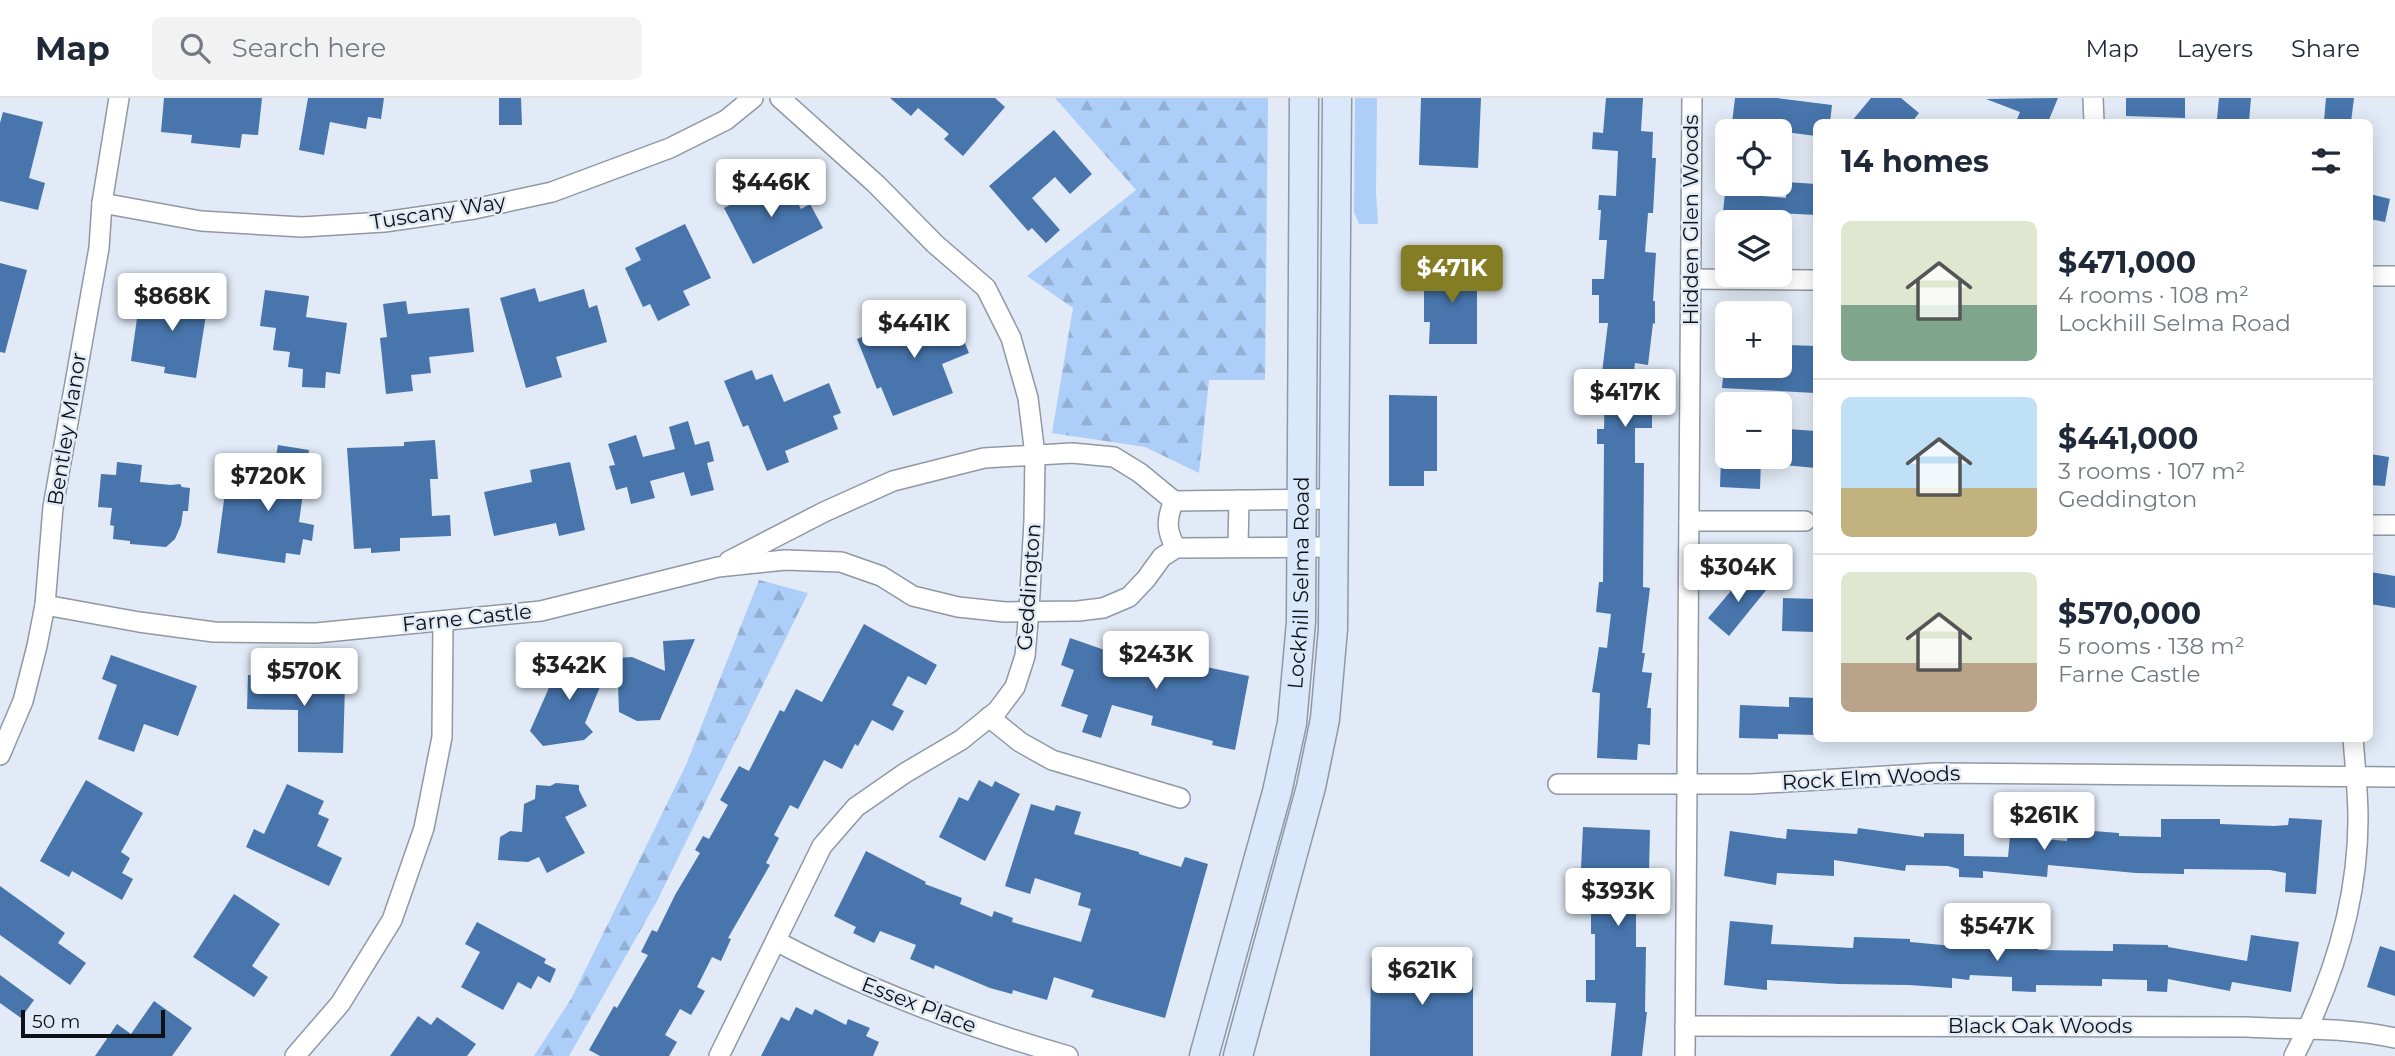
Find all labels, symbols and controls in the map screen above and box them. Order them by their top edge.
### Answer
search box [152,17,642,80]
text: Map [35,28,110,68]
icon: search [176,29,214,67]
text: Search here [232,32,386,64]
text: Map [2085,34,2139,63]
text: Layers [2177,34,2253,63]
text: Share [2291,34,2360,63]
street label: Hidden Glen Woods [1678,115,1703,325]
map controls [1715,119,1792,469]
button: locate [1715,119,1792,196]
icon: filters [2307,142,2345,180]
text: 14 homes [1841,143,1989,180]
pin: $446K [722,159,820,219]
text: $446K [732,168,810,196]
street label: Tuscany Way [369,188,508,235]
button: layers [1715,210,1792,287]
text: $471,000 [2058,244,2196,281]
pin: $471K [1403,246,1501,305]
icon: home [1897,249,1981,333]
text: $471K [1417,254,1487,282]
pin: $868K [123,274,221,333]
text: 4 rooms · 108 m² [2058,281,2249,309]
text: $868K [134,282,210,310]
pin: $441K [865,300,963,360]
button: + [1715,301,1792,378]
text: $441K [878,309,950,337]
text: Lockhill Selma Road [2058,309,2291,337]
street label: Bentley Manor [42,351,91,507]
pin: $417K [1576,370,1674,429]
text: $417K [1590,378,1660,406]
button: − [1715,392,1792,469]
text: $441,000 [2058,420,2198,457]
icon: home [1897,425,1981,509]
pin: $720K [219,454,317,513]
text: 3 rooms · 107 m² [2058,457,2245,485]
text: $720K [231,462,305,490]
street label: Lockhill Selma Road [1282,476,1314,690]
text: Geddington [2058,485,2197,513]
street label: Geddington [1012,523,1045,651]
pin: $304K [1689,545,1787,604]
text: $304K [1700,553,1776,581]
text: $570,000 [2058,595,2201,632]
street label: Farne Castle [401,598,533,637]
icon: home [1897,600,1981,684]
pin: $243K [1107,632,1205,691]
text: 5 rooms · 138 m² [2058,632,2245,660]
text: $243K [1119,640,1193,668]
pin: $342K [520,642,618,702]
pin: $570K [255,648,353,708]
text: $342K [532,651,606,679]
text: $570K [267,657,341,685]
text: Farne Castle [2058,660,2201,688]
street label: Rock Elm Woods [1781,760,1961,795]
pin: $261K [1995,792,2093,852]
text: $261K [2010,801,2078,829]
pin: $393K [1569,868,1667,928]
text: $393K [1581,877,1655,905]
pin: $547K [1948,904,2046,963]
text: $547K [1960,912,2034,940]
pin: $621K [1373,948,1471,1007]
text: $621K [1388,956,1456,984]
street label: Essex Place [858,971,980,1038]
scale bar [21,1007,164,1039]
text: 50 m [32,1010,80,1033]
street label: Black Oak Woods [1948,1013,2132,1038]

